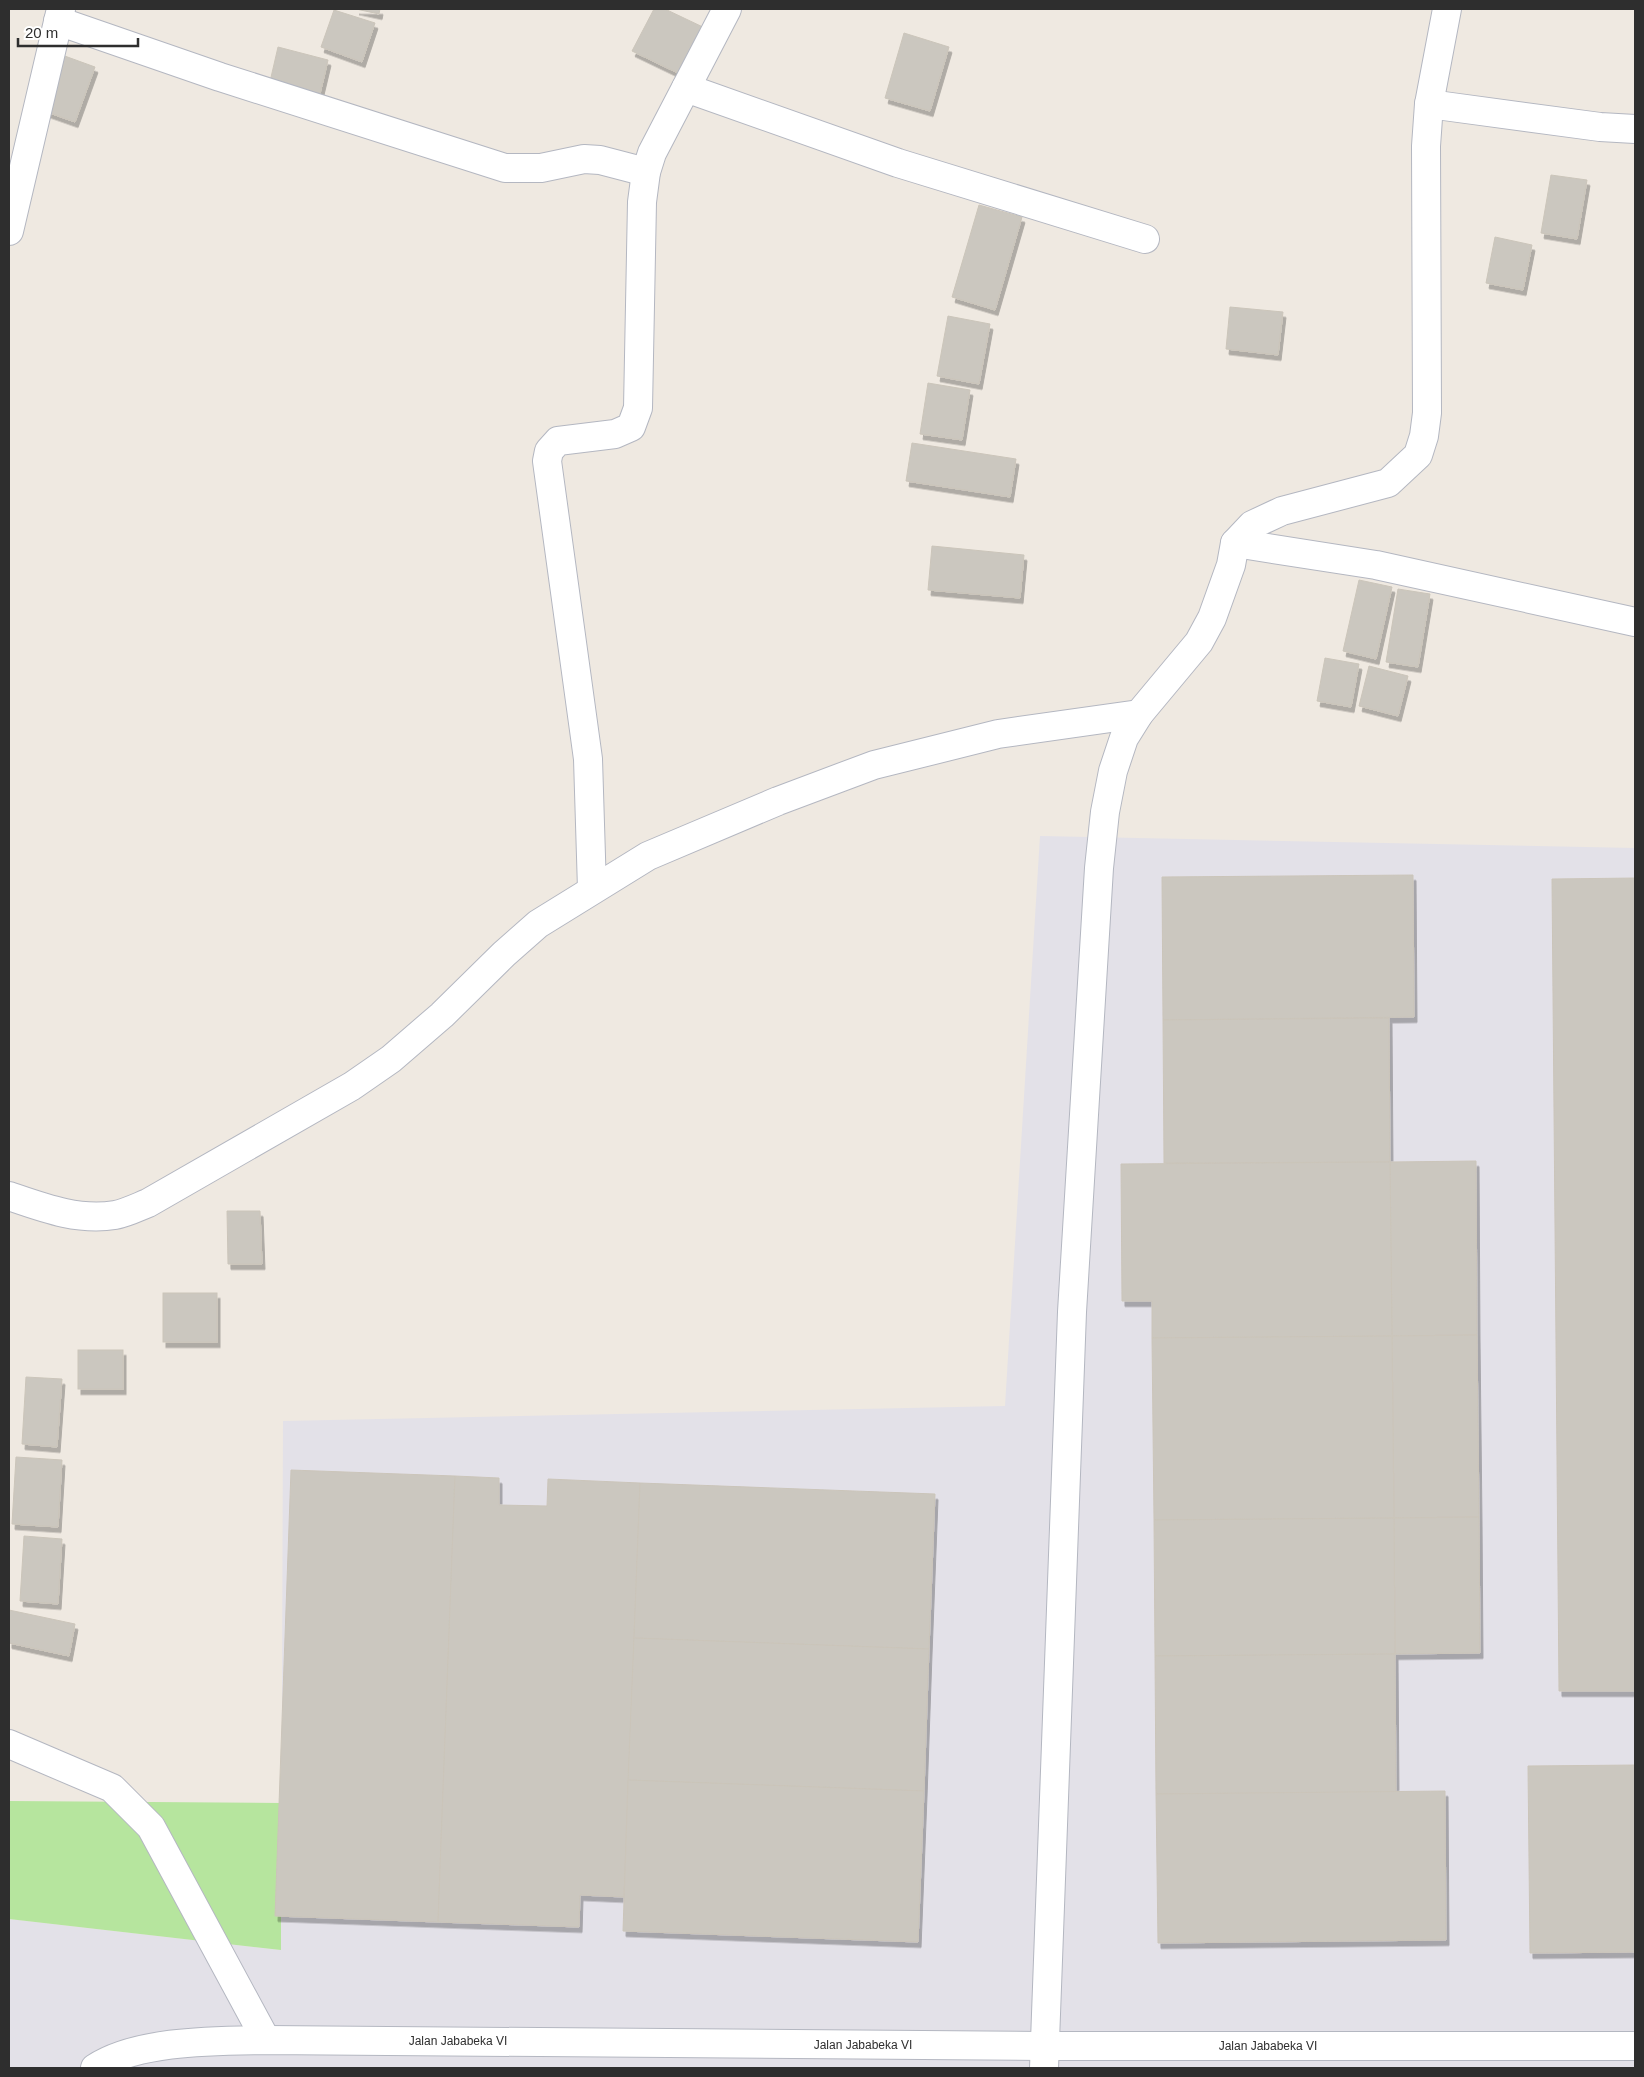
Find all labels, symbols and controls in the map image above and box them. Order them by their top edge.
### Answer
scale bar [18,15,138,47]
text: 20 m [25,24,58,41]
street label: Jalan Jababeka VI [409,2034,507,2048]
street label: Jalan Jababeka VI [814,2038,912,2052]
street label: Jalan Jababeka VI [1219,2039,1317,2053]

